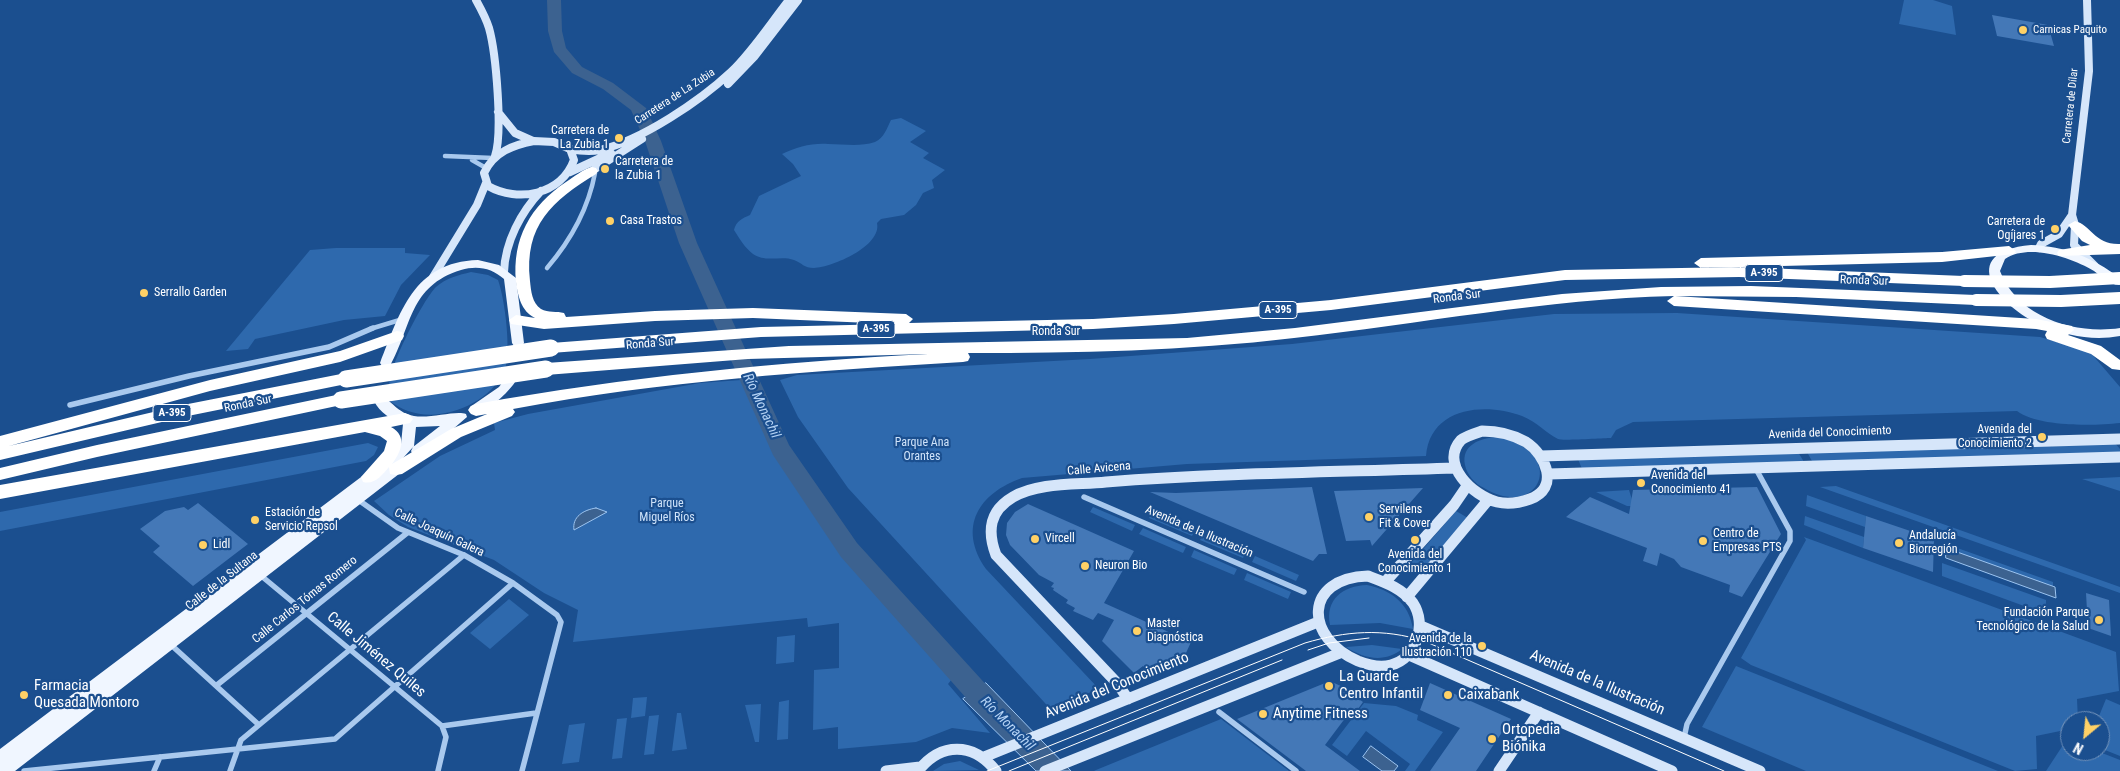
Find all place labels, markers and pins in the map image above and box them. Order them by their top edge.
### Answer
place label: Carnicas Paquito [2033,23,2107,37]
marker: Carnicas Paquito [2017,24,2029,36]
place label: Carretera de La Zubia 1 [551,124,609,152]
marker: Carretera de La Zubia 1 [613,132,625,144]
place label: Carretera de la Zubia 1 [615,155,673,183]
marker: Carretera de la Zubia 1 [599,163,611,175]
place label: Casa Trastos [620,214,682,228]
marker: Casa Trastos [604,215,616,227]
place label: Carretera de Ogíjares 1 [1987,215,2045,243]
marker: Carretera de Ogíjares 1 [2049,223,2061,235]
place label: Serrallo Garden [154,286,227,300]
marker: Serrallo Garden [138,287,150,299]
place label: Avenida del Conocimiento 2 [1958,423,2032,451]
marker: Avenida del Conocimiento 2 [2036,431,2048,443]
place label: Avenida del Conocimiento 41 [1651,469,1731,497]
marker: Avenida del Conocimiento 41 [1635,477,1647,489]
place label: Servilens Fit & Cover [1379,503,1430,531]
place label: Estación de Servicio Repsol [265,506,338,534]
marker: Servilens Fit & Cover [1363,511,1375,523]
marker: Estación de Servicio Repsol [249,514,261,526]
place label: Centro de Empresas PTS [1713,527,1782,555]
place label: Andalucía Biorregión [1909,529,1958,557]
place label: Vircell [1045,532,1075,546]
marker: Vircell [1029,533,1041,545]
marker: Avenida del Conocimiento 1 [1409,534,1421,546]
marker: Centro de Empresas PTS [1697,535,1709,547]
marker: Andalucía Biorregión [1893,537,1905,549]
place label: Lidl [213,538,230,552]
marker: Lidl [197,539,209,551]
place label: Avenida del Conocimiento 1 [1378,548,1452,576]
place label: Neuron Bio [1095,559,1147,573]
marker: Neuron Bio [1079,560,1091,572]
place label: Fundación Parque Tecnológico de la Salud [1976,606,2089,634]
marker: Fundación Parque Tecnológico de la Salud [2093,614,2105,626]
place label: Master Diagnóstica [1147,617,1203,645]
marker: Master Diagnóstica [1131,625,1143,637]
place label: Avenida de la Ilustración 110 [1402,632,1472,660]
marker: Avenida de la Ilustración 110 [1476,640,1488,652]
place label: La Guarde Centro Infantil [1339,668,1423,703]
place label: Farmacia Quesada Montoro [34,677,139,712]
marker: La Guarde Centro Infantil [1323,680,1335,692]
place label: Caixabank [1458,686,1520,704]
marker: Farmacia Quesada Montoro [18,689,30,701]
marker: Caixabank [1442,689,1454,701]
place label: Anytime Fitness [1273,705,1368,723]
marker: Anytime Fitness [1257,708,1269,720]
place label: Ortopedia Biónika [1502,721,1560,756]
marker: Ortopedia Biónika [1486,733,1498,745]

